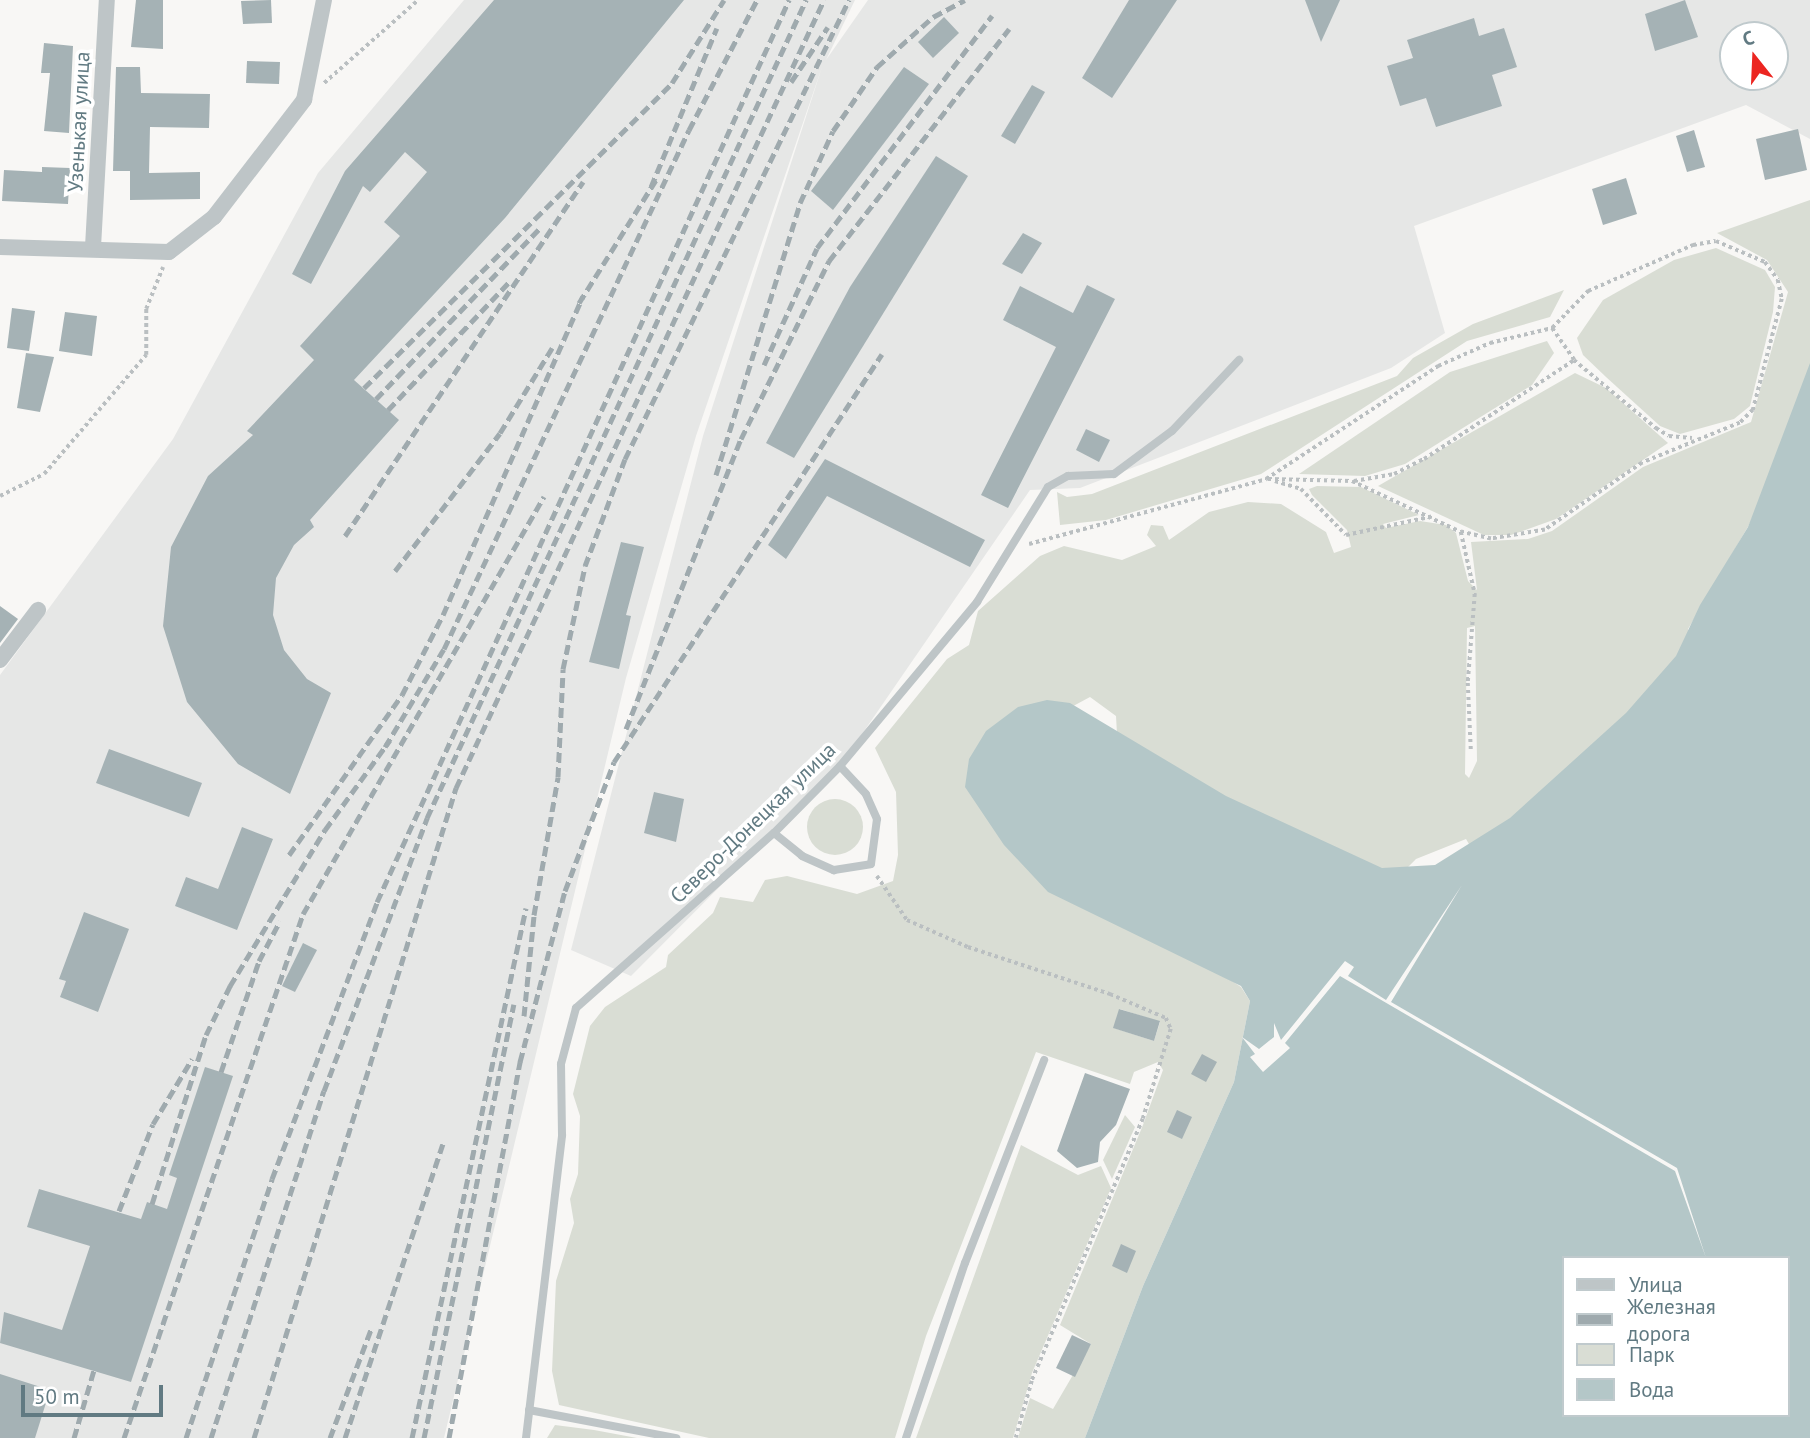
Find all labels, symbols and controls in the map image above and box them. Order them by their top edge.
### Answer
north arrow [1719,21,1789,91]
text: С [1739,25,1757,51]
street label: Узенькая улица [63,51,95,193]
street label: Северо-Донецкая улица [665,738,841,908]
legend [1562,1256,1789,1417]
text: Улица [1629,1271,1683,1298]
text: Железная дорога [1627,1293,1716,1347]
text: Парк [1629,1341,1675,1368]
scale bar [24,1372,166,1416]
text: Вода [1629,1376,1674,1403]
text: 50 m [34,1383,80,1410]

